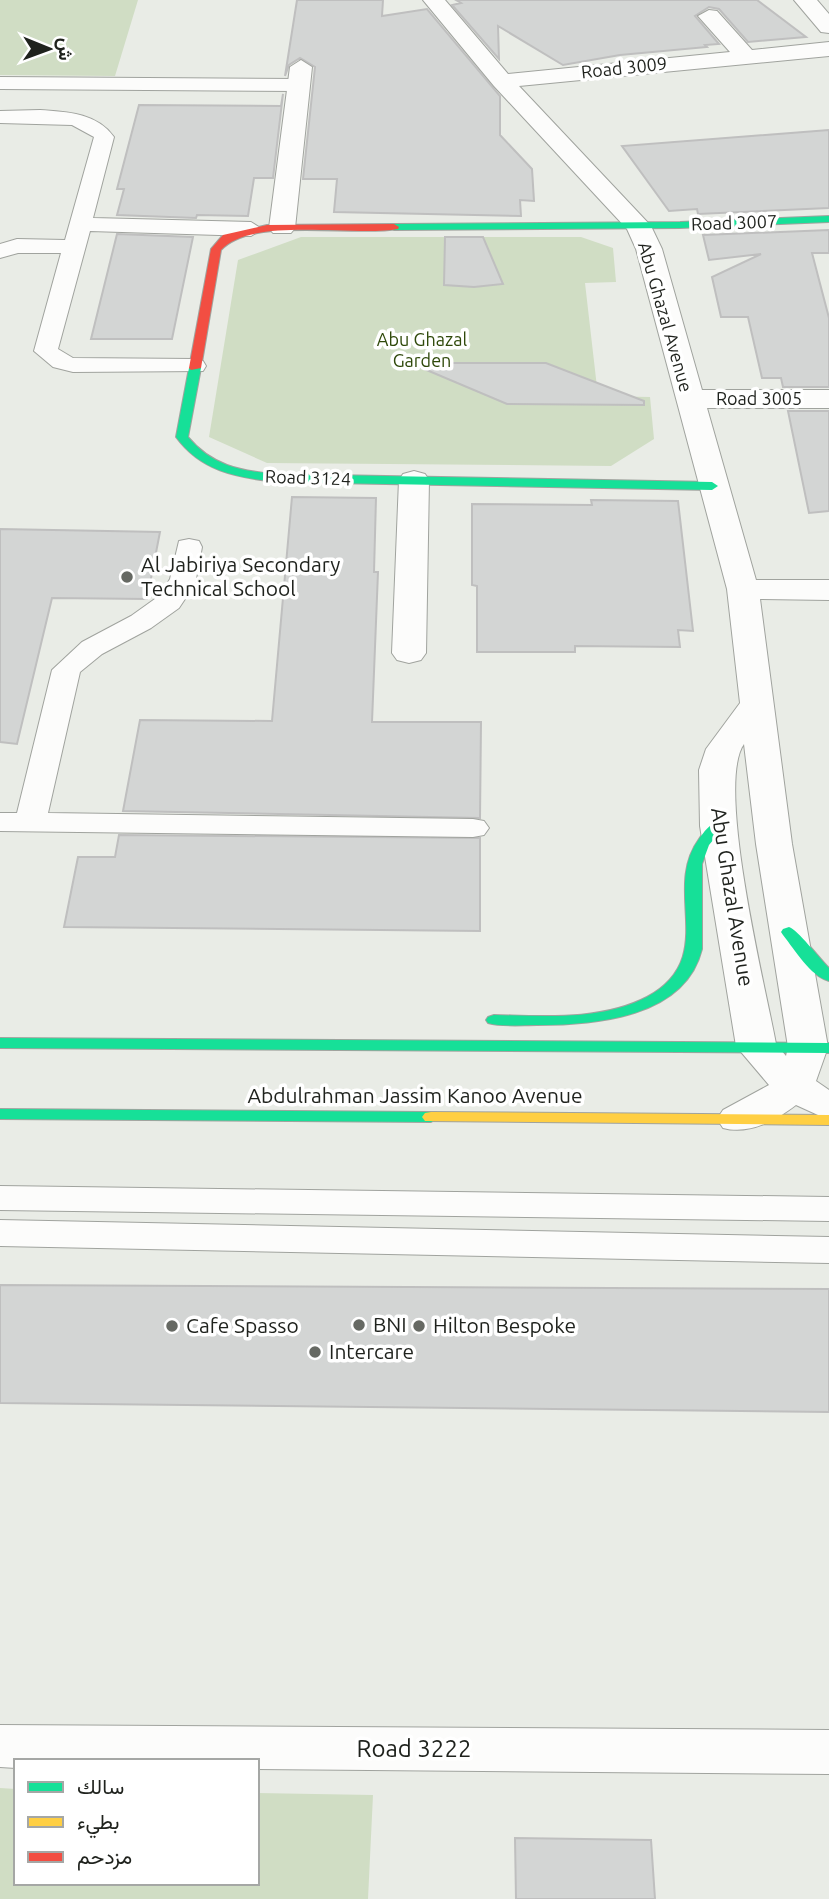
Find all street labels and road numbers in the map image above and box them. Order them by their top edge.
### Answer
street label: Road 3009 [580,53,668,81]
street label: Road 3007 [691,211,777,233]
street label: Abu Ghazal Avenue [635,239,697,394]
street label: Road 3005 [716,388,802,408]
street label: Road 3124 [265,466,351,488]
street label: Abu Ghazal Avenue [707,806,759,988]
street label: Abdulrahman Jassim Kanoo Avenue [247,1083,583,1107]
street label: Road 3222 [357,1735,471,1762]

